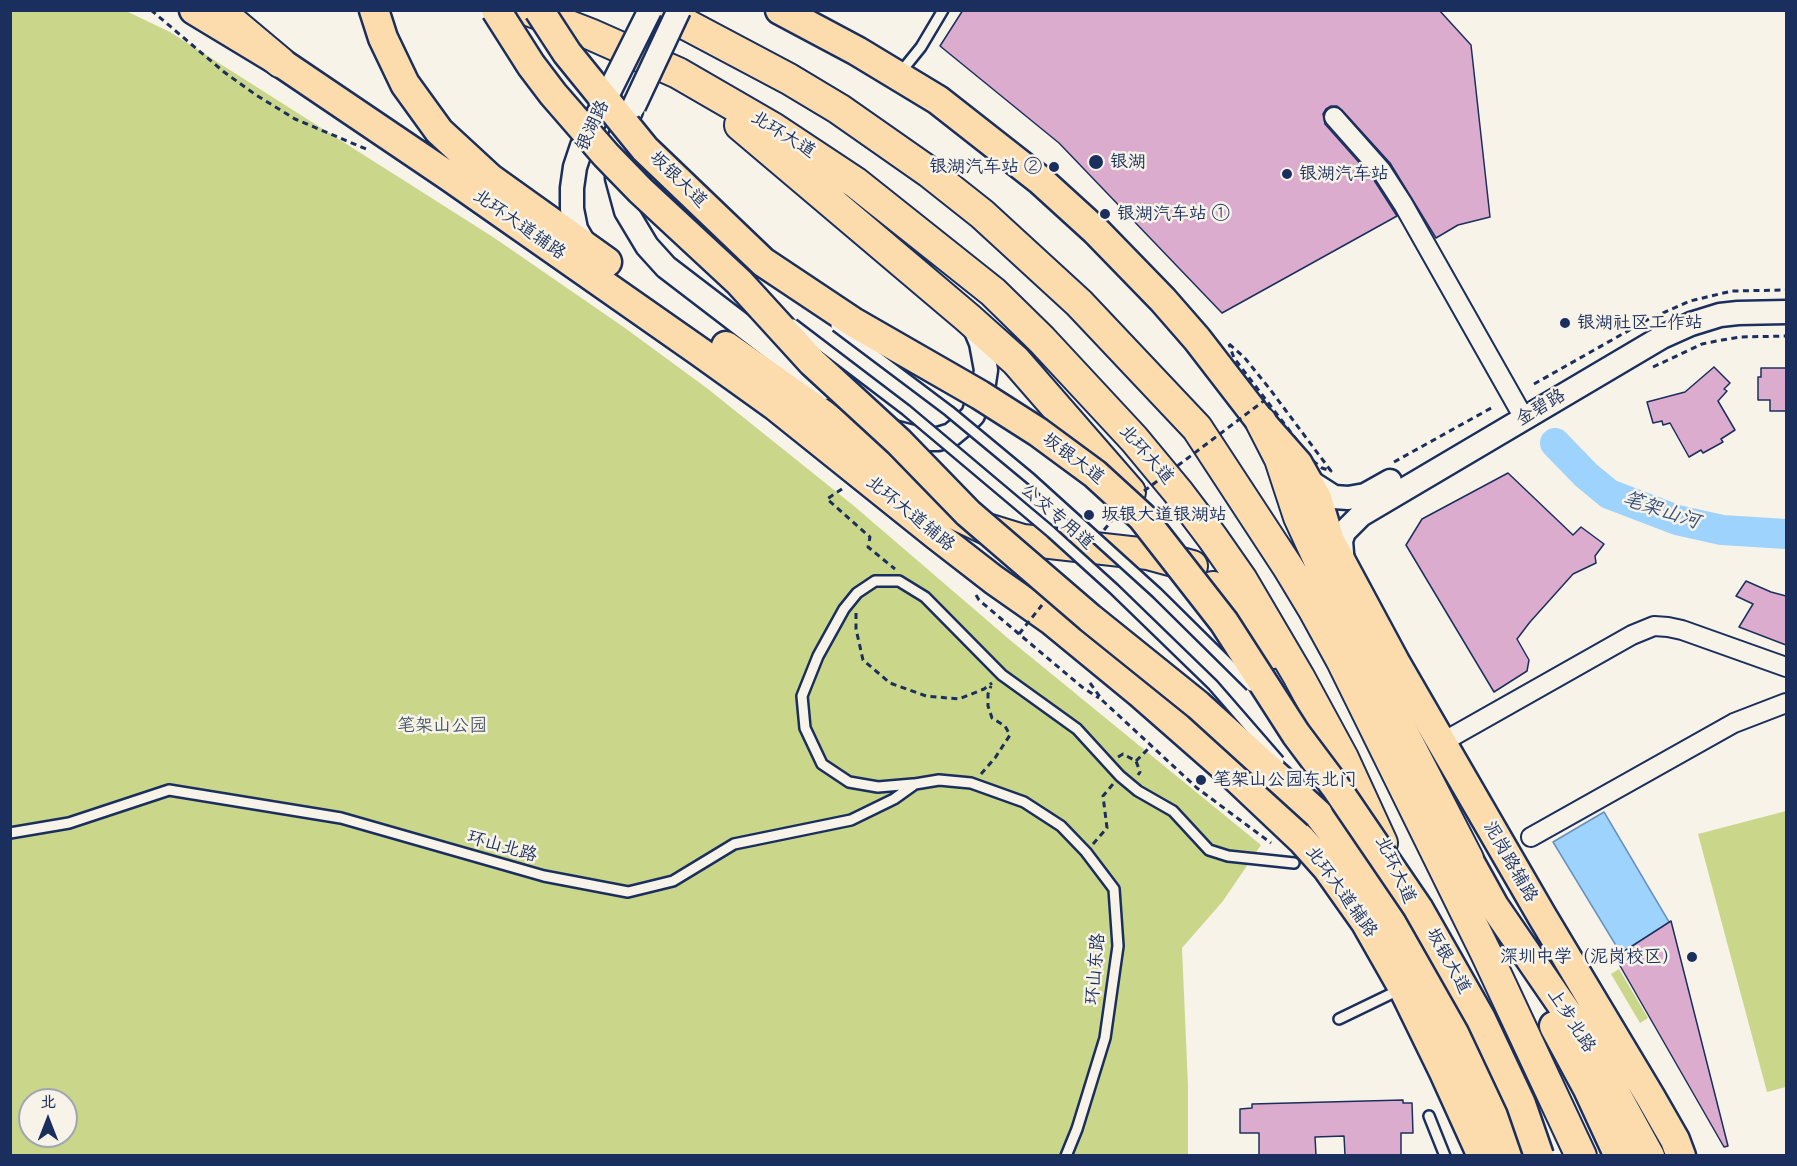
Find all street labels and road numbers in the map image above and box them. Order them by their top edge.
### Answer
street label: 银湖路 [572,97,614,155]
street label: 北环大道 [747,107,819,163]
street label: 坂银大道 [645,147,711,213]
street label: 北环大道辅路 [469,185,569,265]
street label: 金碧路 [1512,385,1570,431]
street label: 北环大道 [1114,421,1178,489]
street label: 坂银大道 [1038,429,1108,489]
street label: 北环大道辅路 [861,472,959,556]
street label: 公交专用道 [1016,479,1098,555]
street label: 泥岗路辅路 [1478,818,1542,906]
street label: 环山北路 [464,827,540,867]
street label: 北环大道 [1370,833,1420,907]
street label: 北环大道辅路 [1301,842,1381,942]
street label: 坂银大道 [1421,924,1475,998]
street label: 环山东路 [1082,932,1110,1006]
street label: 上步北路 [1542,985,1600,1057]

